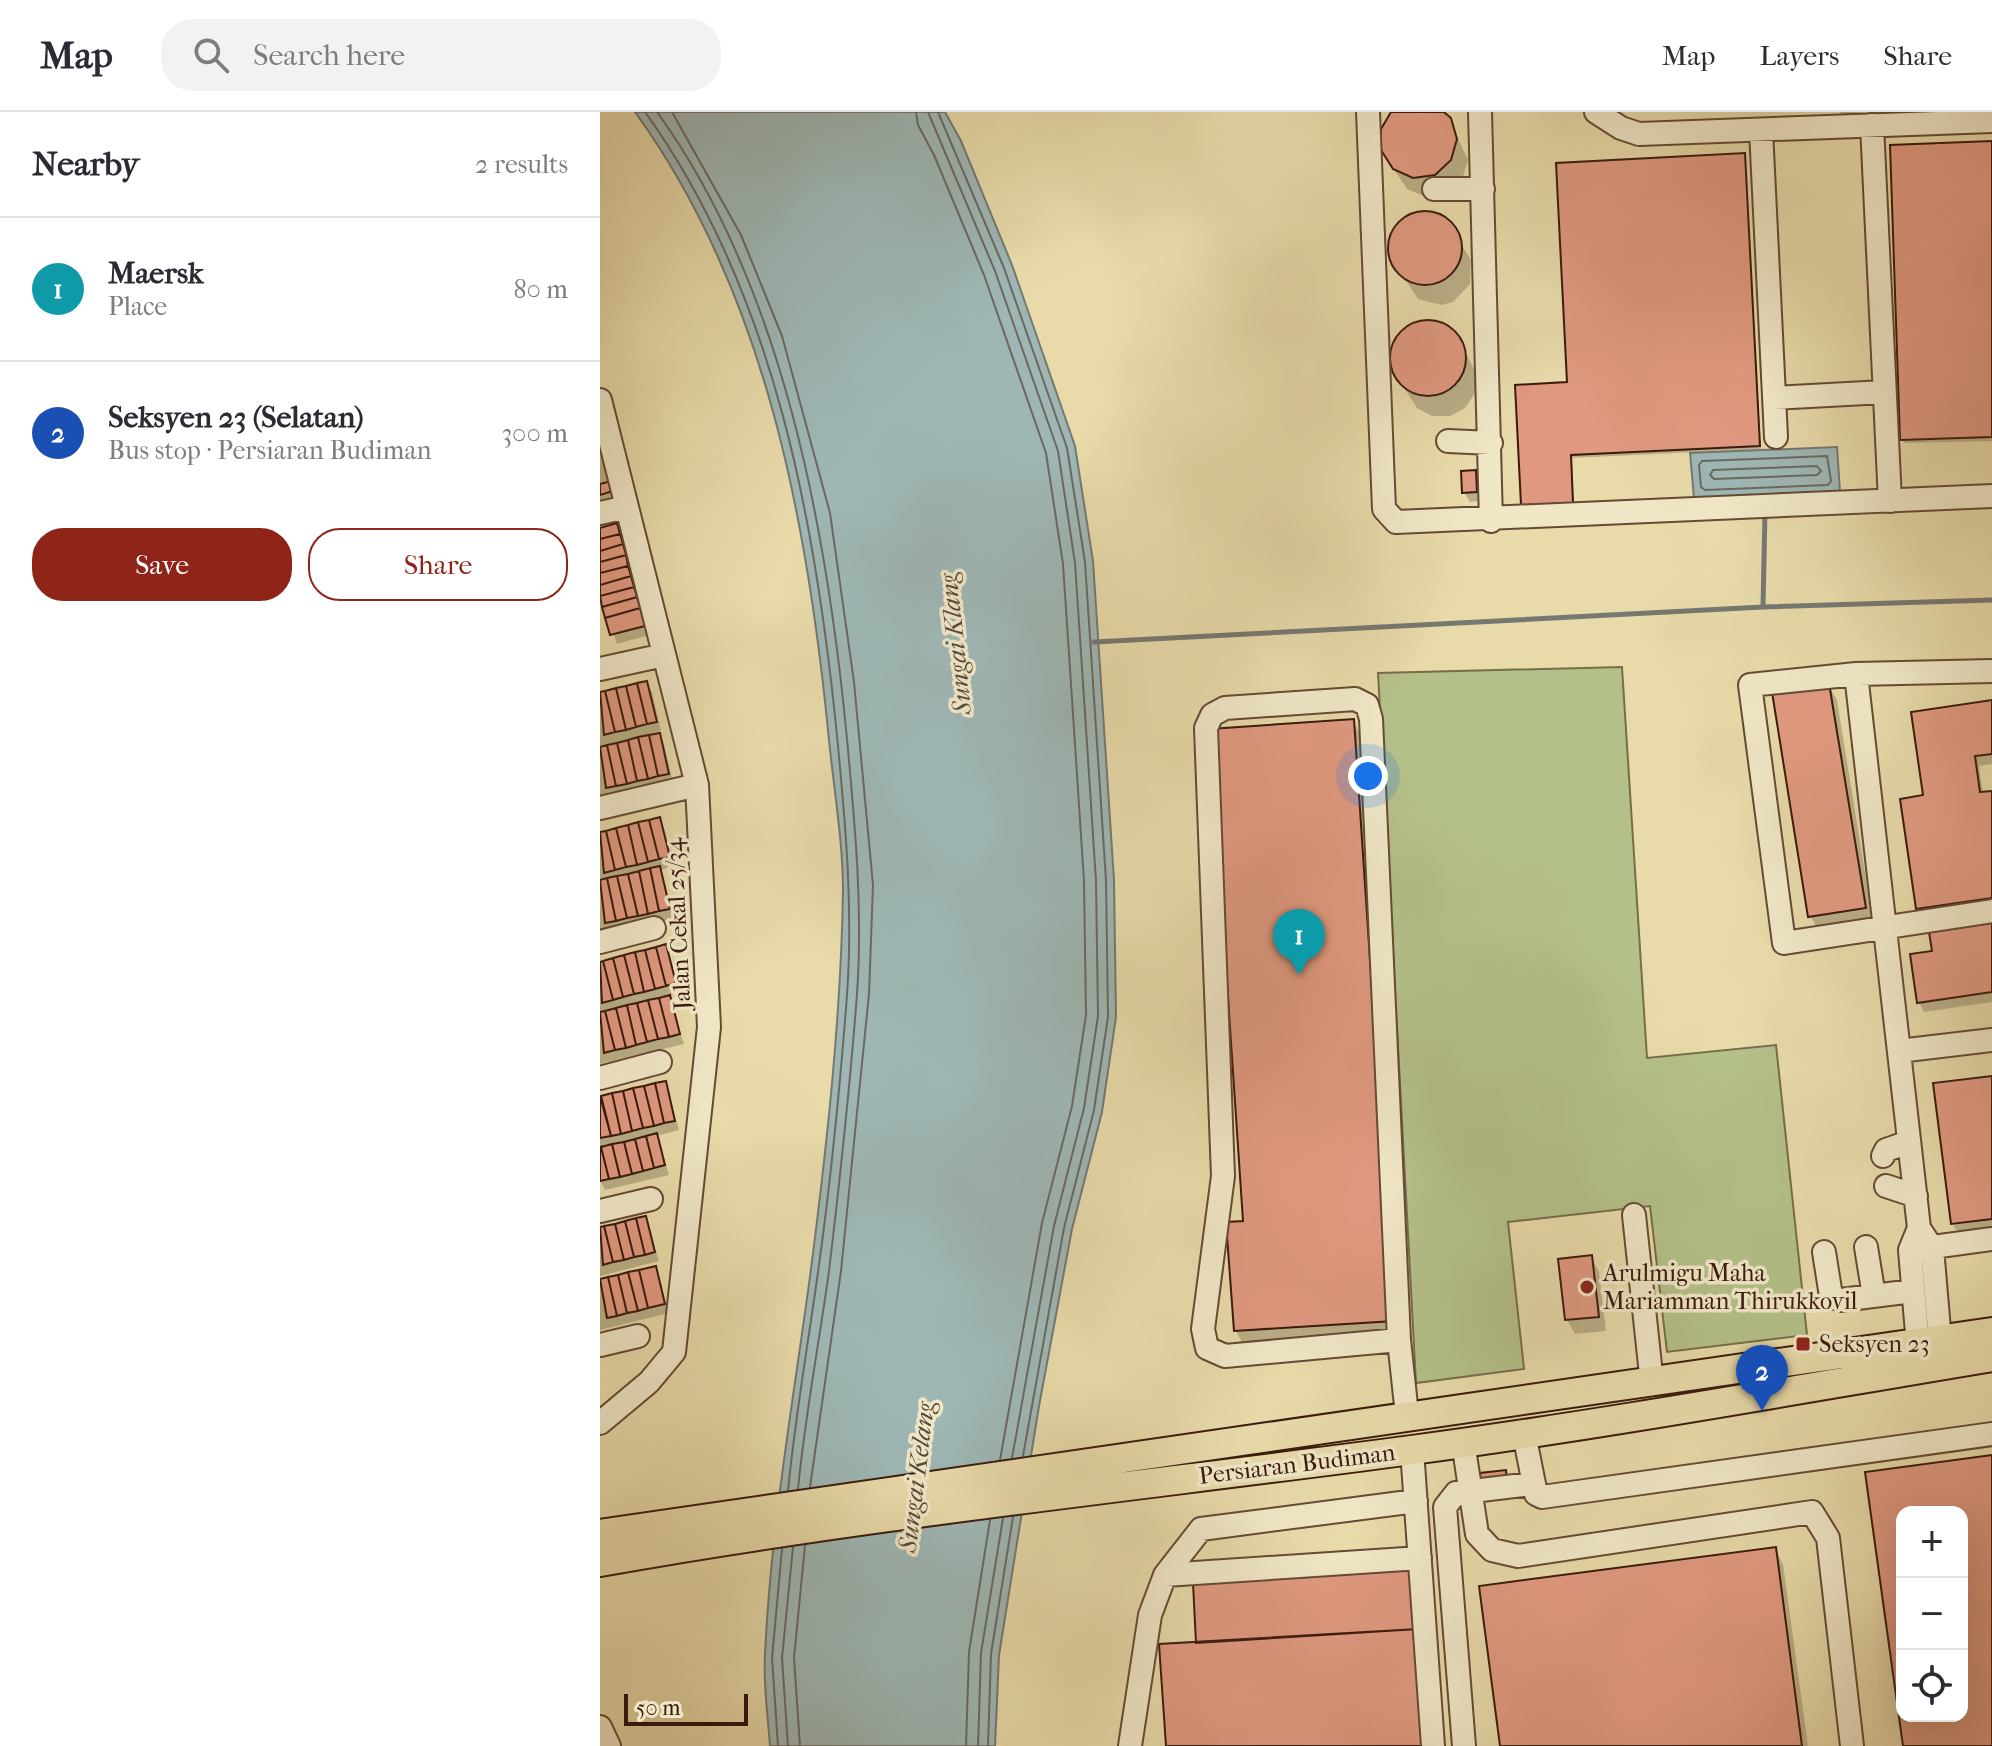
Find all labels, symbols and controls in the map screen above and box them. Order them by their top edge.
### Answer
search box [161,19,721,91]
text: Map [40,33,113,78]
icon: search [189,33,233,77]
text: Search here [253,38,405,73]
text: Map [1662,39,1715,72]
text: Layers [1759,39,1839,72]
text: Share [1883,39,1952,72]
text: Nearby [32,144,139,184]
text: 2 results [475,149,568,180]
text: Maersk [108,256,203,291]
text: 1 [53,274,63,305]
text: 80 m [513,274,568,305]
text: Place [108,291,167,322]
text: Seksyen 23 (Selatan) [108,400,364,435]
text: 2 [51,418,65,449]
text: 300 m [501,418,568,449]
text: Bus stop · Persiaran Budiman [108,435,432,466]
button: Save [32,528,292,601]
button: Share [308,528,568,601]
water label: Sungai Klang [933,571,978,717]
your location [1348,756,1388,796]
street label: Jalan Cekal 25/34 [659,836,697,1013]
pin: 1 [1273,909,1325,975]
place label: Arulmigu Maha Mariamman Thirukkovil [1602,1259,1858,1315]
marker: Arulmigu Maha Mariamman Thirukkovil [1578,1278,1596,1296]
place label: Seksyen 23 [1819,1330,1930,1358]
marker: Seksyen 23 [1794,1335,1812,1353]
pin: 2 [1736,1345,1788,1411]
water label: Sungai Kelang [892,1399,941,1555]
street label: Persiaran Budiman [1197,1438,1397,1490]
map controls [1896,1506,1968,1722]
button: + [1896,1506,1968,1578]
button: − [1896,1578,1968,1650]
button: locate [1896,1650,1968,1722]
scale bar [624,1690,748,1726]
text: 50 m [636,1695,681,1721]

